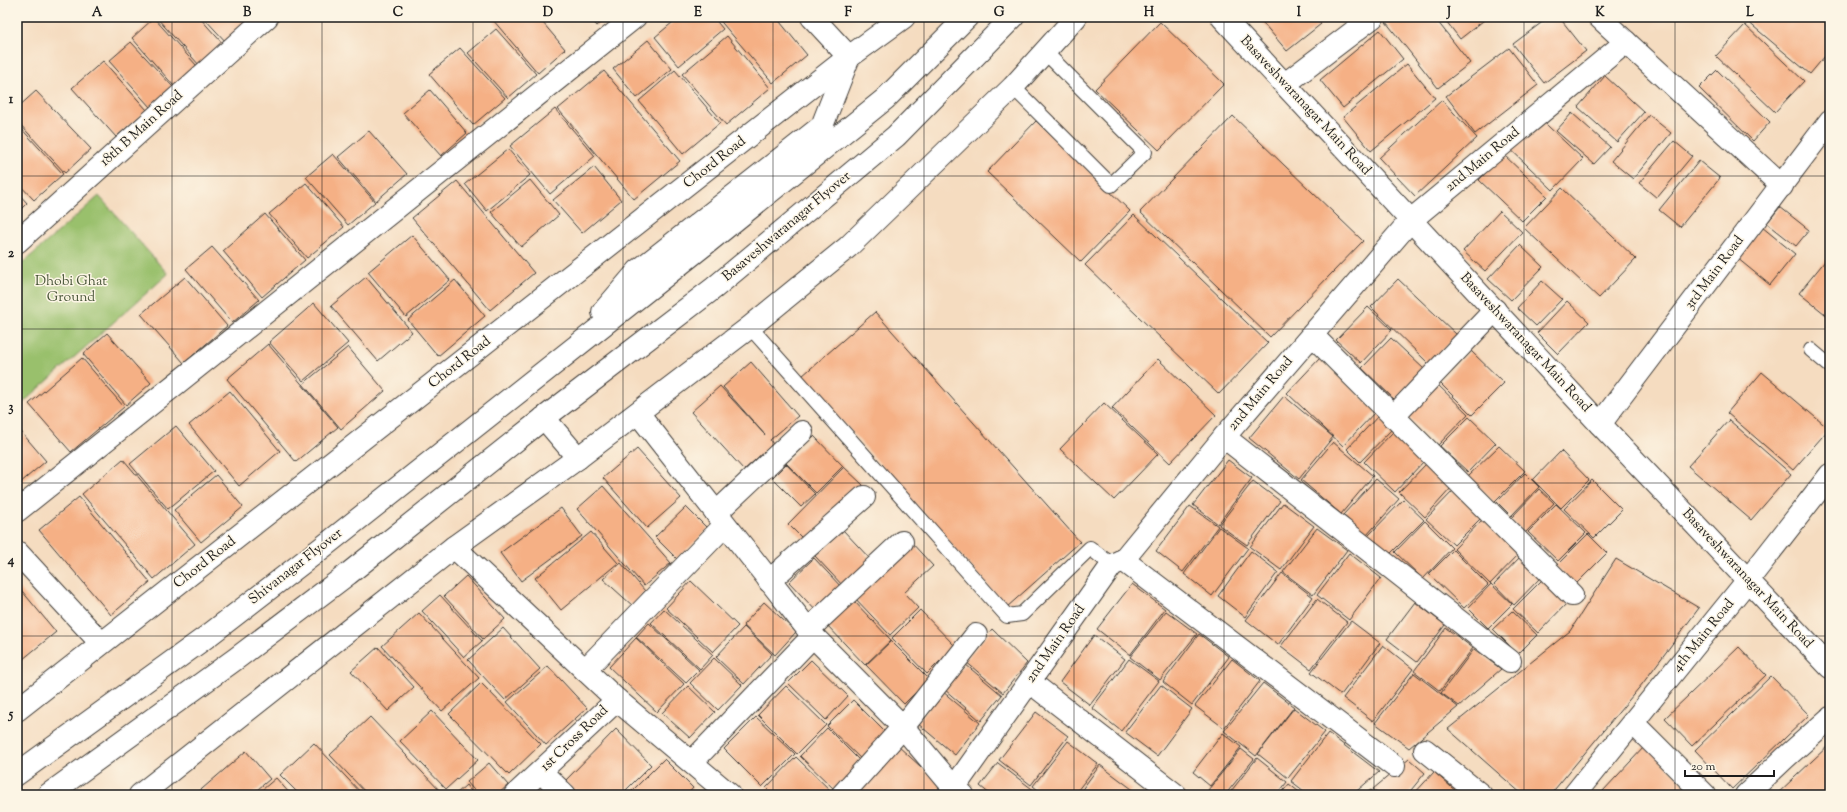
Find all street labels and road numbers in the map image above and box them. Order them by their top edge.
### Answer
street label: Basaveshwaranagar Main Road [1235,32,1375,180]
street label: 18th B Main Road [96,86,188,172]
street label: 2nd Main Road [1441,123,1525,197]
street label: Chord Road [679,132,751,194]
street label: Basaveshwaranagar Flyover [718,167,856,287]
street label: 3rd Main Road [1681,232,1749,314]
street label: Basaveshwaranagar Main Road [1455,269,1595,417]
street label: Chord Road [424,332,496,394]
street label: 2nd Main Road [1224,352,1298,436]
street label: Basaveshwaranagar Main Road [1677,505,1817,653]
street label: Shivanagar Flyover [245,523,348,610]
street label: Chord Road [169,532,241,594]
street label: 4th Main Road [1668,595,1740,677]
street label: 2nd Main Road [1022,601,1091,687]
street label: 1st Cross Road [537,701,613,777]

